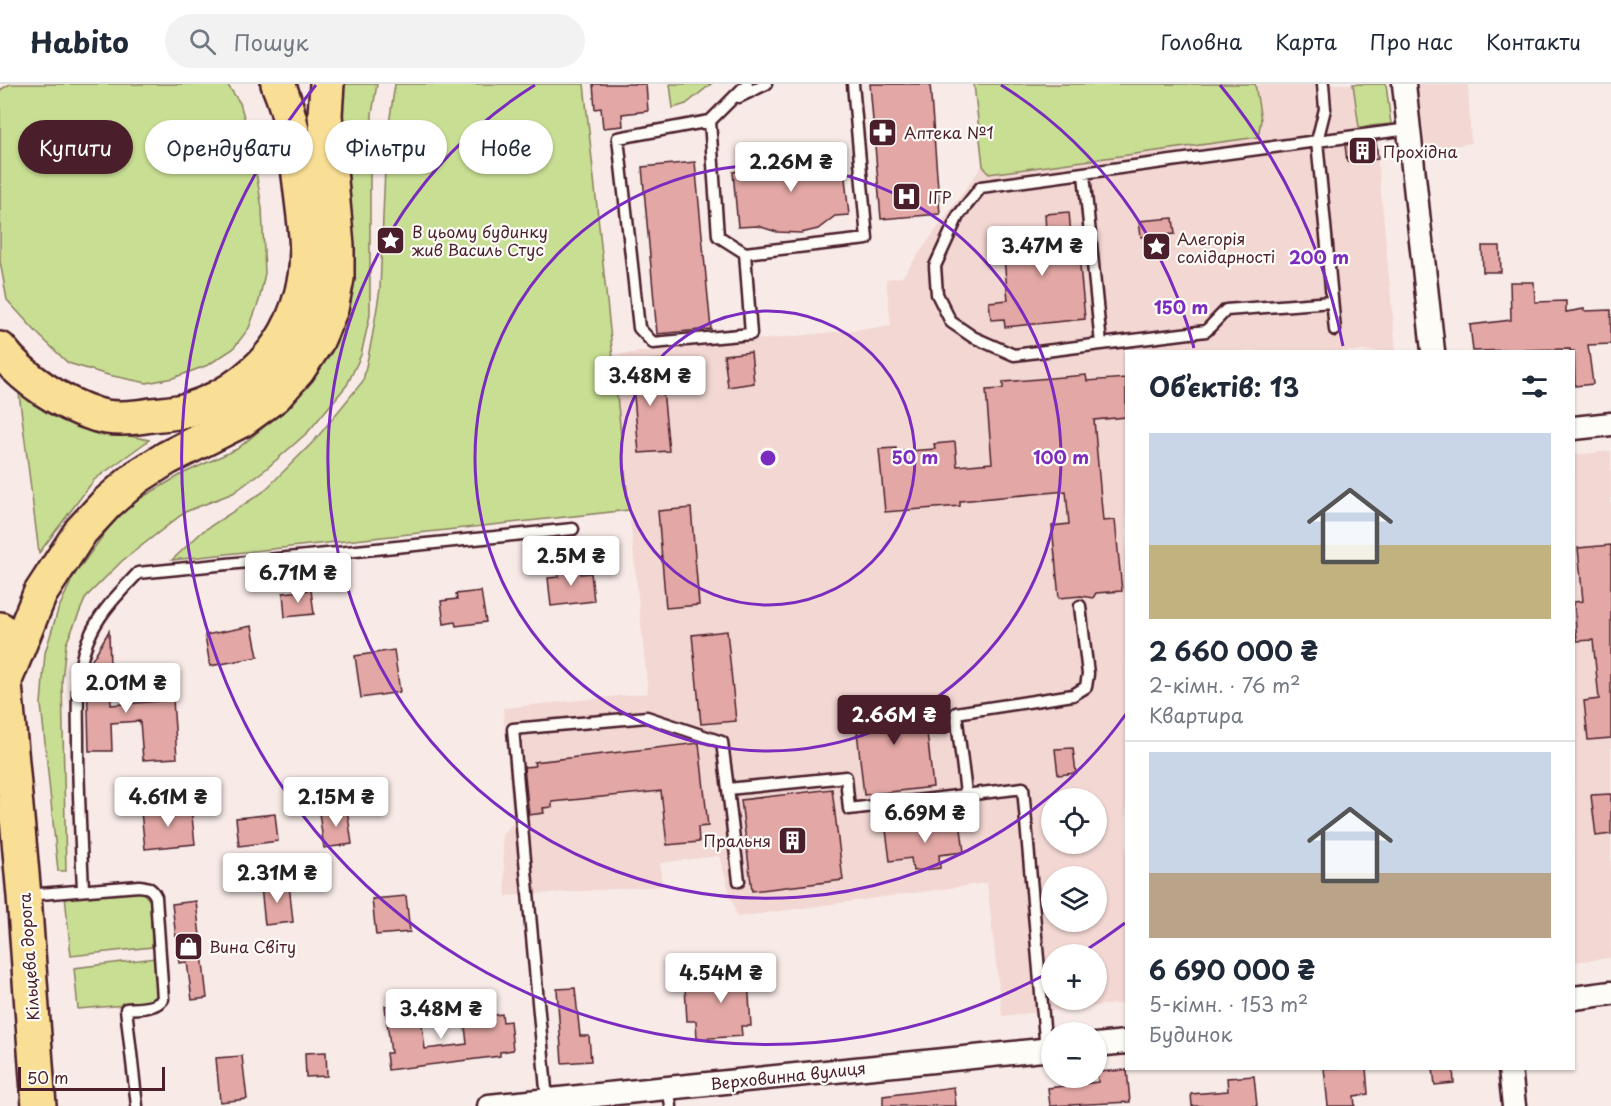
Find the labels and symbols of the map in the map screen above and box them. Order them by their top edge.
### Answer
pharmacy icon: Аптека №1 [867,116,899,148]
place label: Аптека №1 [904,120,994,144]
building icon: Прохідна [1346,135,1378,167]
place label: Прохідна [1383,139,1457,163]
pin: 2.26M ₴ [736,142,846,193]
hospital icon: ІГР [891,181,923,213]
place label: ІГР [928,185,952,209]
place label: В цьому будинку жив Василь Стус [412,219,548,261]
place icon: В цьому будинку жив Василь Стус [375,224,407,256]
pin: 3.47M ₴ [987,226,1097,277]
place label: Алегорія солідарності [1177,226,1275,268]
place icon: Алегорія солідарності [1140,231,1172,263]
text: 200 m [1289,243,1349,270]
text: 150 m [1154,293,1208,320]
pin: 3.48M ₴ [595,356,705,407]
text: 50 m [892,443,938,470]
text: 100 m [1033,443,1089,470]
centre of rings [758,448,778,468]
pin: 2.5M ₴ [522,536,620,587]
pin: 6.71M ₴ [243,553,353,604]
pin: 2.01M ₴ [71,663,181,714]
pin: 2.66M ₴ [839,695,949,746]
pin: 4.61M ₴ [113,777,223,828]
pin: 2.15M ₴ [281,777,391,828]
pin: 6.69M ₴ [870,793,980,844]
building icon: Пральня [776,824,808,856]
place label: Пральня [704,828,771,852]
pin: 2.31M ₴ [222,853,332,904]
street label: Кільцева дорога [12,892,44,1022]
shop icon: Вина Світу [172,930,204,962]
place label: Вина Світу [209,934,296,958]
pin: 4.54M ₴ [666,953,776,1004]
pin: 3.48M ₴ [386,989,496,1040]
street label: Верховинна вулиця [709,1055,867,1095]
scale bar [18,1064,165,1092]

